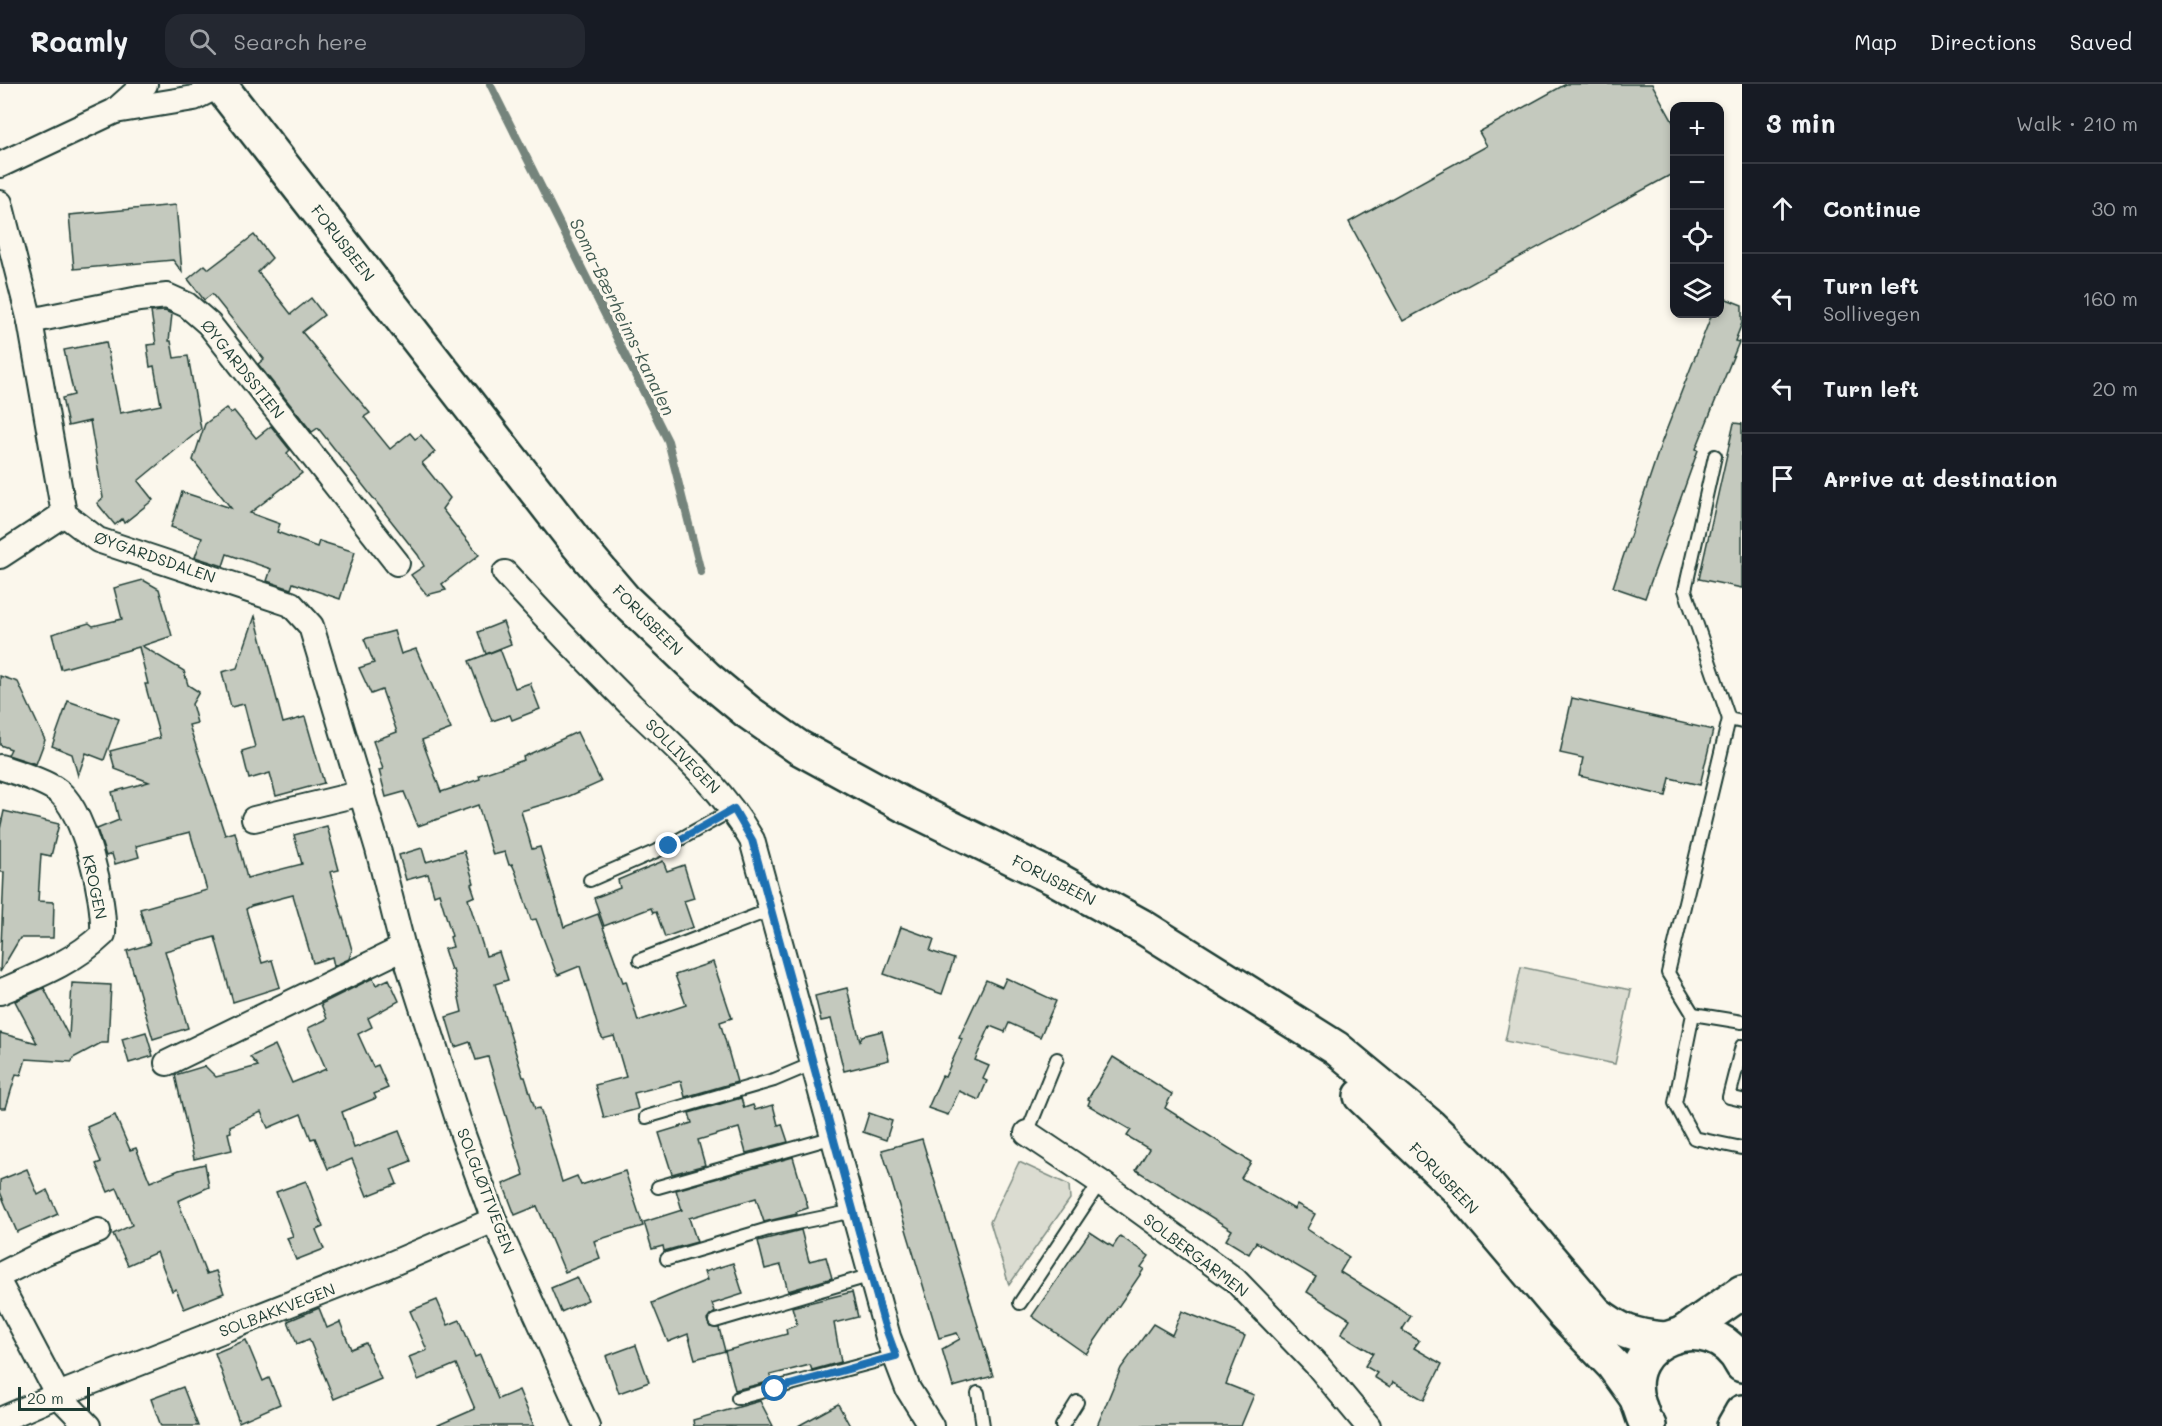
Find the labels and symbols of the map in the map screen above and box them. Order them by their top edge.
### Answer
street label: FORUSBEEN [307,200,380,285]
water label: Soma-Bærheims-kanalen [565,214,681,419]
street label: ØYGARDSSTIEN [197,315,290,422]
street label: ØYGARDSDALEN [92,526,219,587]
street label: FORUSBEEN [609,580,688,659]
street label: SOLLIVEGEN [641,714,725,798]
route end [655,832,681,858]
street label: FORUSBEEN [1009,849,1100,910]
street label: KROGEN [78,853,113,921]
street label: SOLGLØTTVEGEN [453,1125,520,1257]
street label: FORUSBEEN [1405,1137,1484,1218]
street label: SOLBERGARMEN [1140,1208,1253,1301]
street label: SOLBAKKVEGEN [216,1278,338,1341]
route start [761,1375,787,1401]
scale bar [18,1384,90,1412]

